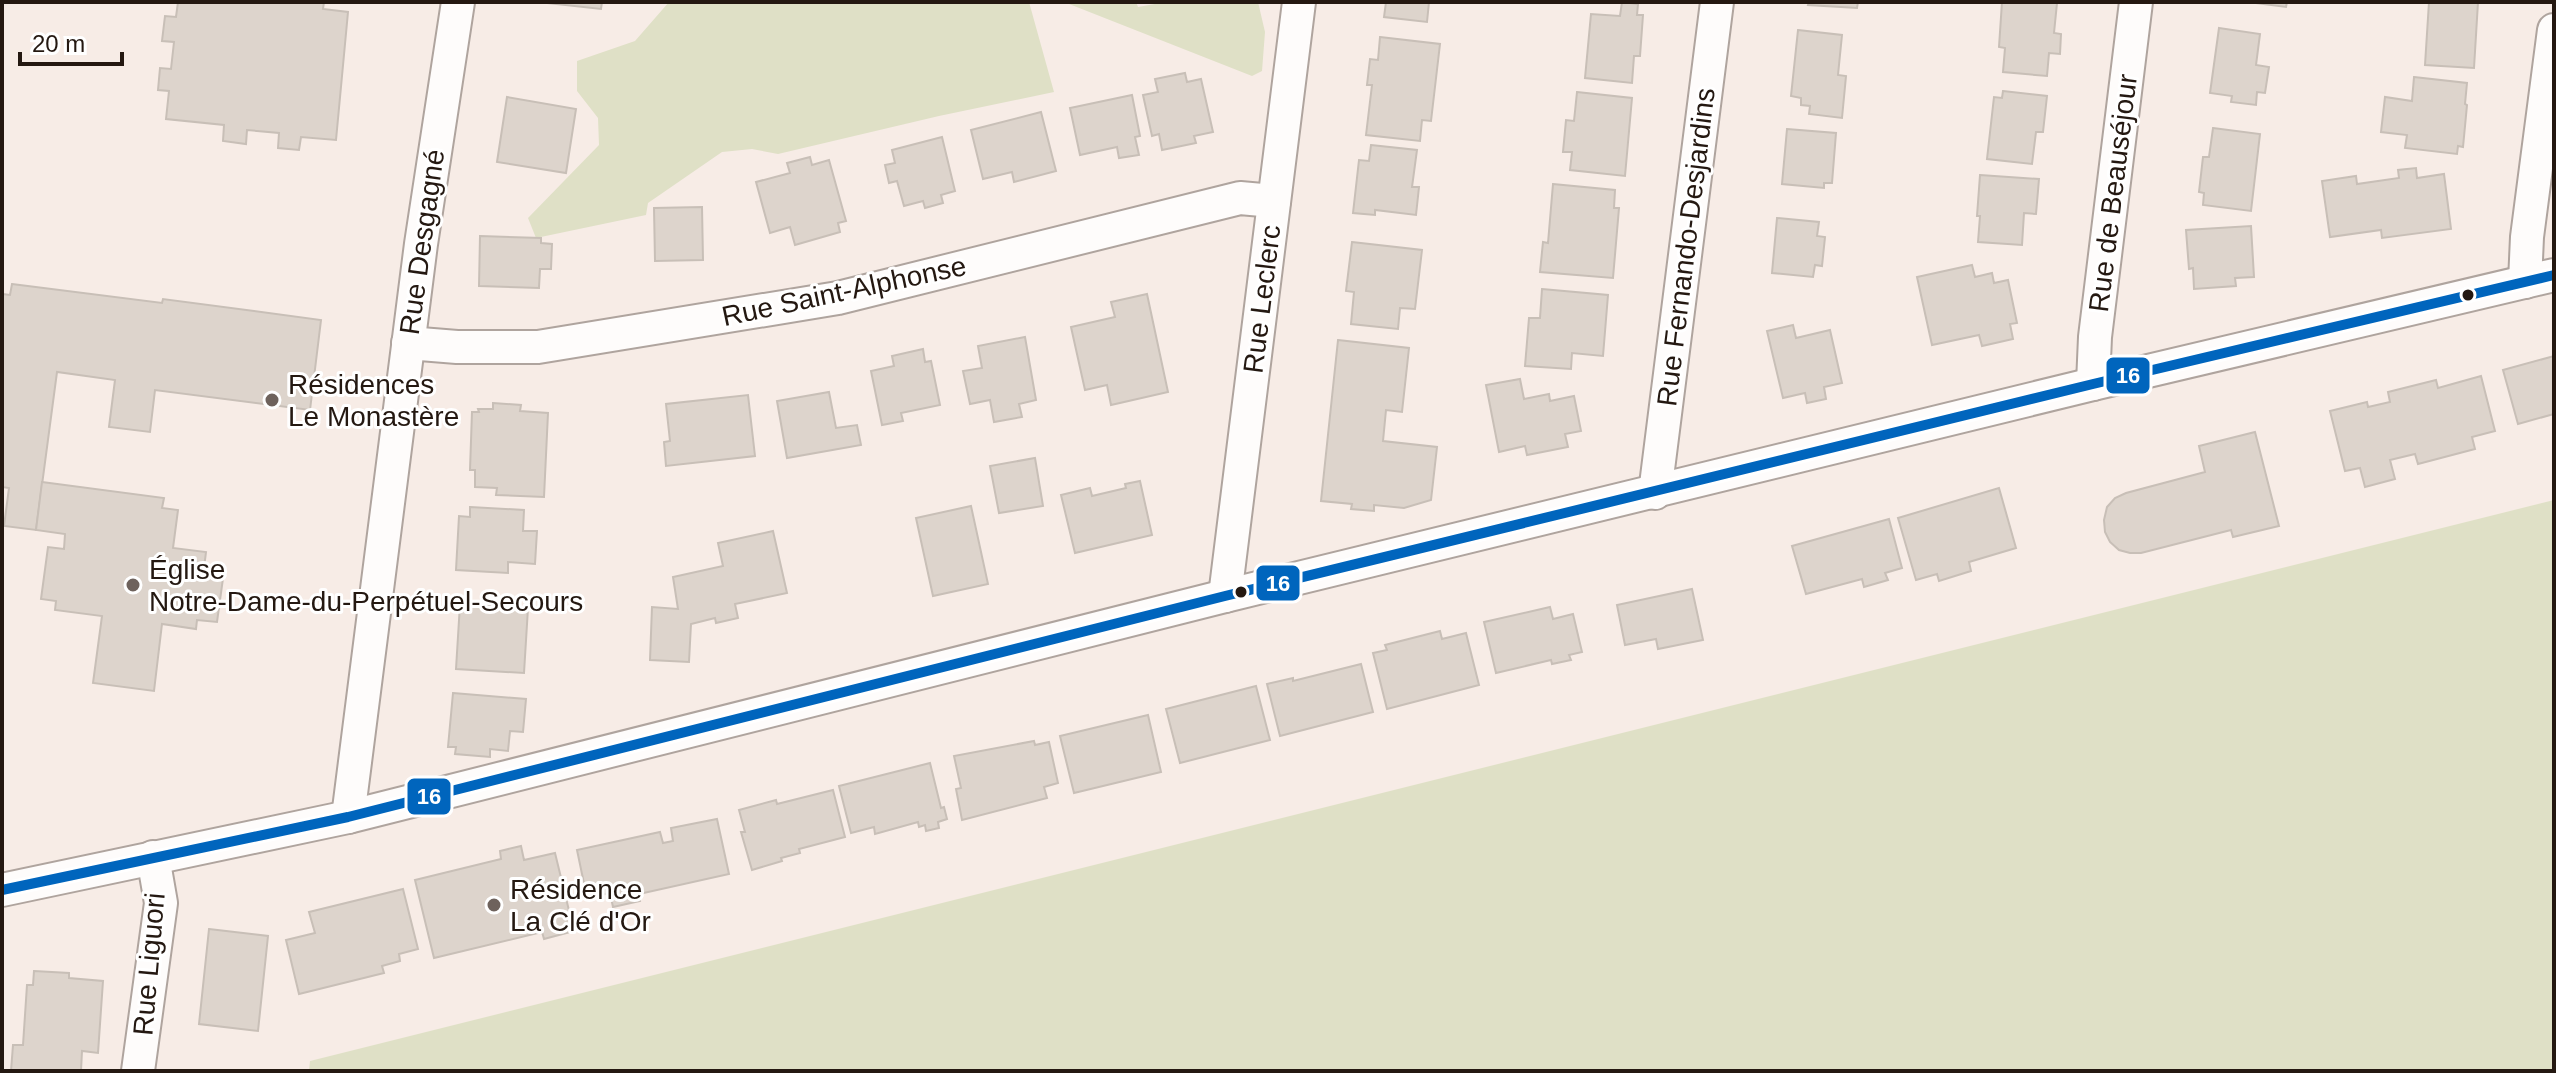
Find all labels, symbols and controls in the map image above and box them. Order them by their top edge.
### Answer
scale bar [20,16,122,66]
text: 20 m [32,30,85,57]
street label: Rue de Beauséjour [2083,72,2143,314]
street label: Rue Fernando-Desjardins [1651,86,1721,408]
street label: Rue Desgagné [394,147,450,337]
street label: Rue Leclerc [1238,223,1286,375]
street label: Rue Saint-Alphonse [719,250,969,332]
unlabelled marker [2460,287,2476,303]
line badge: 16 [2105,356,2151,395]
text: 16 [2116,363,2140,388]
place label: Résidences Le Monastère [288,369,459,432]
marker: Résidences Le Monastère [263,391,281,409]
place label: Église Notre-Dame-du-Perpétuel-Secours [149,554,583,617]
line badge: 16 [1255,564,1301,602]
text: 16 [1266,571,1290,596]
marker: Église Notre-Dame-du-Perpétuel-Secours [124,576,142,594]
unlabelled marker [1233,584,1249,600]
line badge: 16 [406,777,452,816]
text: 16 [417,784,441,809]
place label: Résidence La Clé d'Or [510,874,651,937]
street label: Rue Liguori [127,891,171,1037]
marker: Résidence La Clé d'Or [485,896,503,914]

